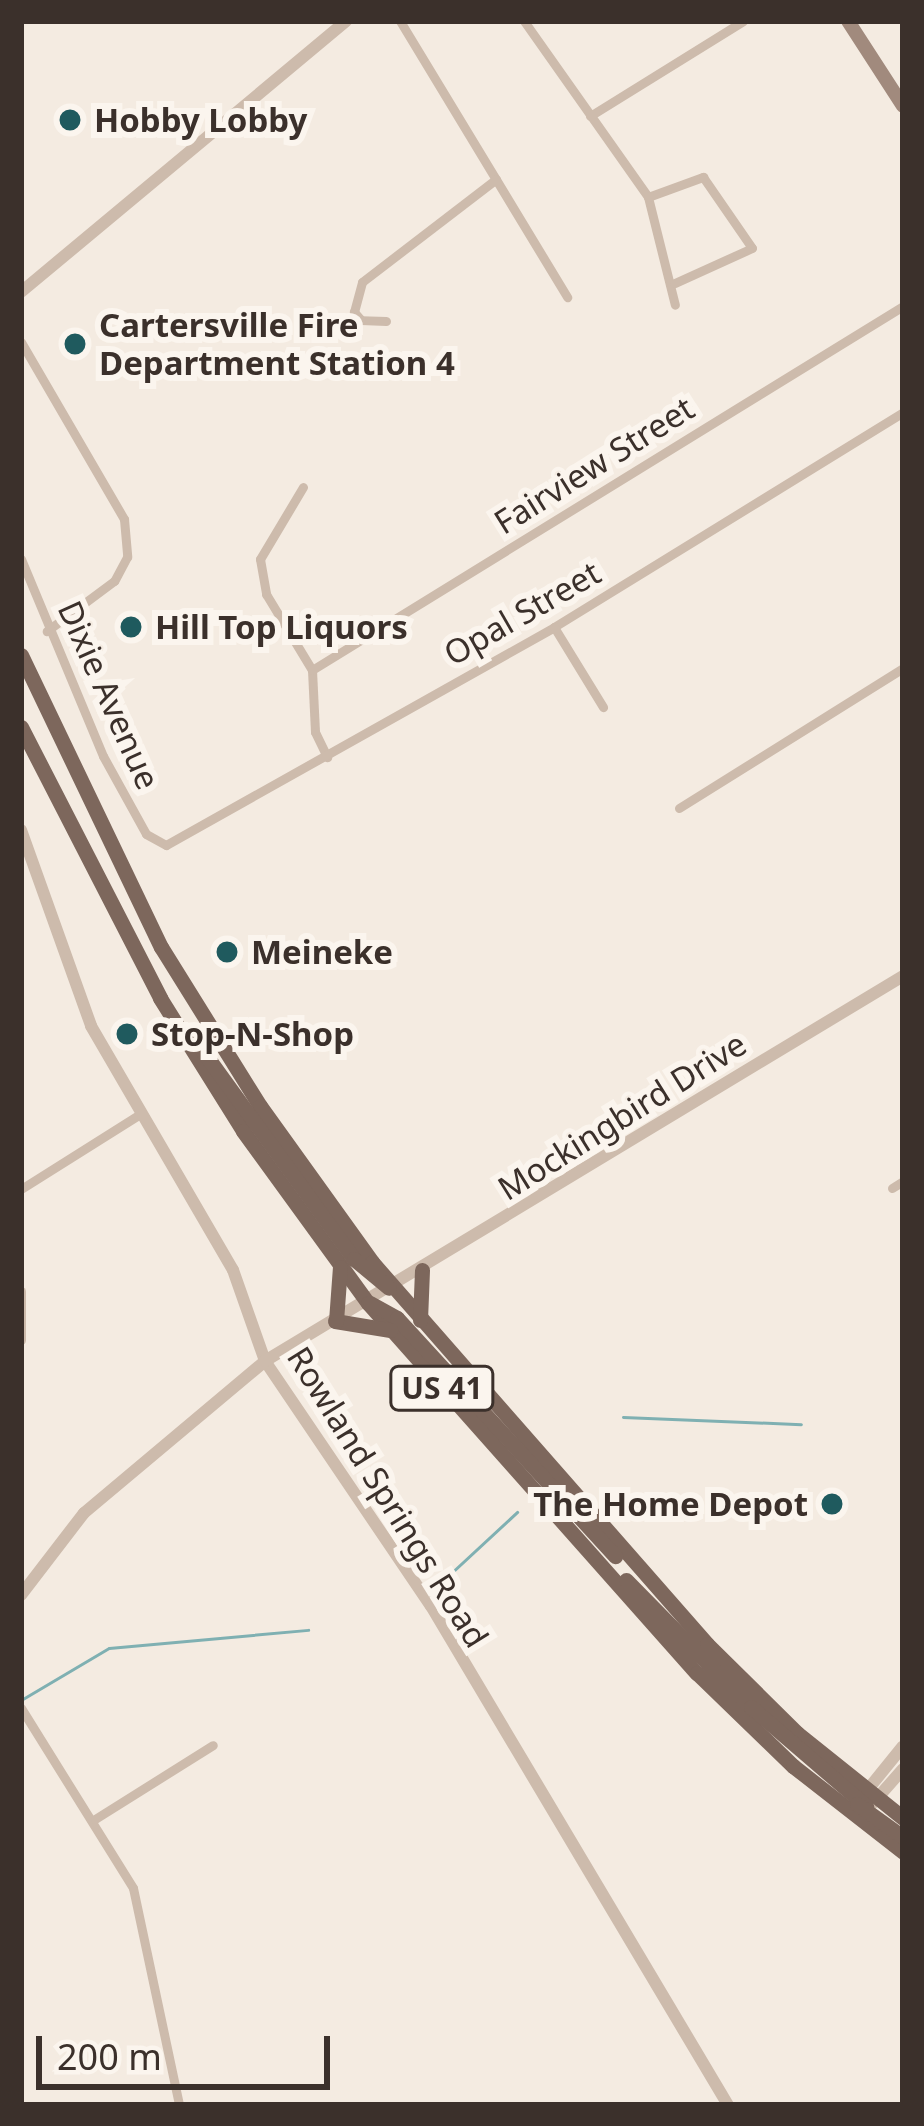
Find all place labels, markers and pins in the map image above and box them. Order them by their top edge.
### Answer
place label: Hobby Lobby [94,100,307,140]
marker: Hobby Lobby [57,107,83,133]
place label: Cartersville Fire Department Station 4 [99,305,455,383]
marker: Cartersville Fire Department Station 4 [62,331,88,357]
place label: Hill Top Liquors [155,607,408,647]
marker: Hill Top Liquors [118,614,144,640]
place label: Meineke [251,932,393,972]
marker: Meineke [214,939,240,965]
place label: Stop-N-Shop [151,1014,354,1054]
marker: Stop-N-Shop [114,1021,140,1047]
place label: The Home Depot [533,1484,808,1524]
marker: The Home Depot [819,1491,845,1517]

